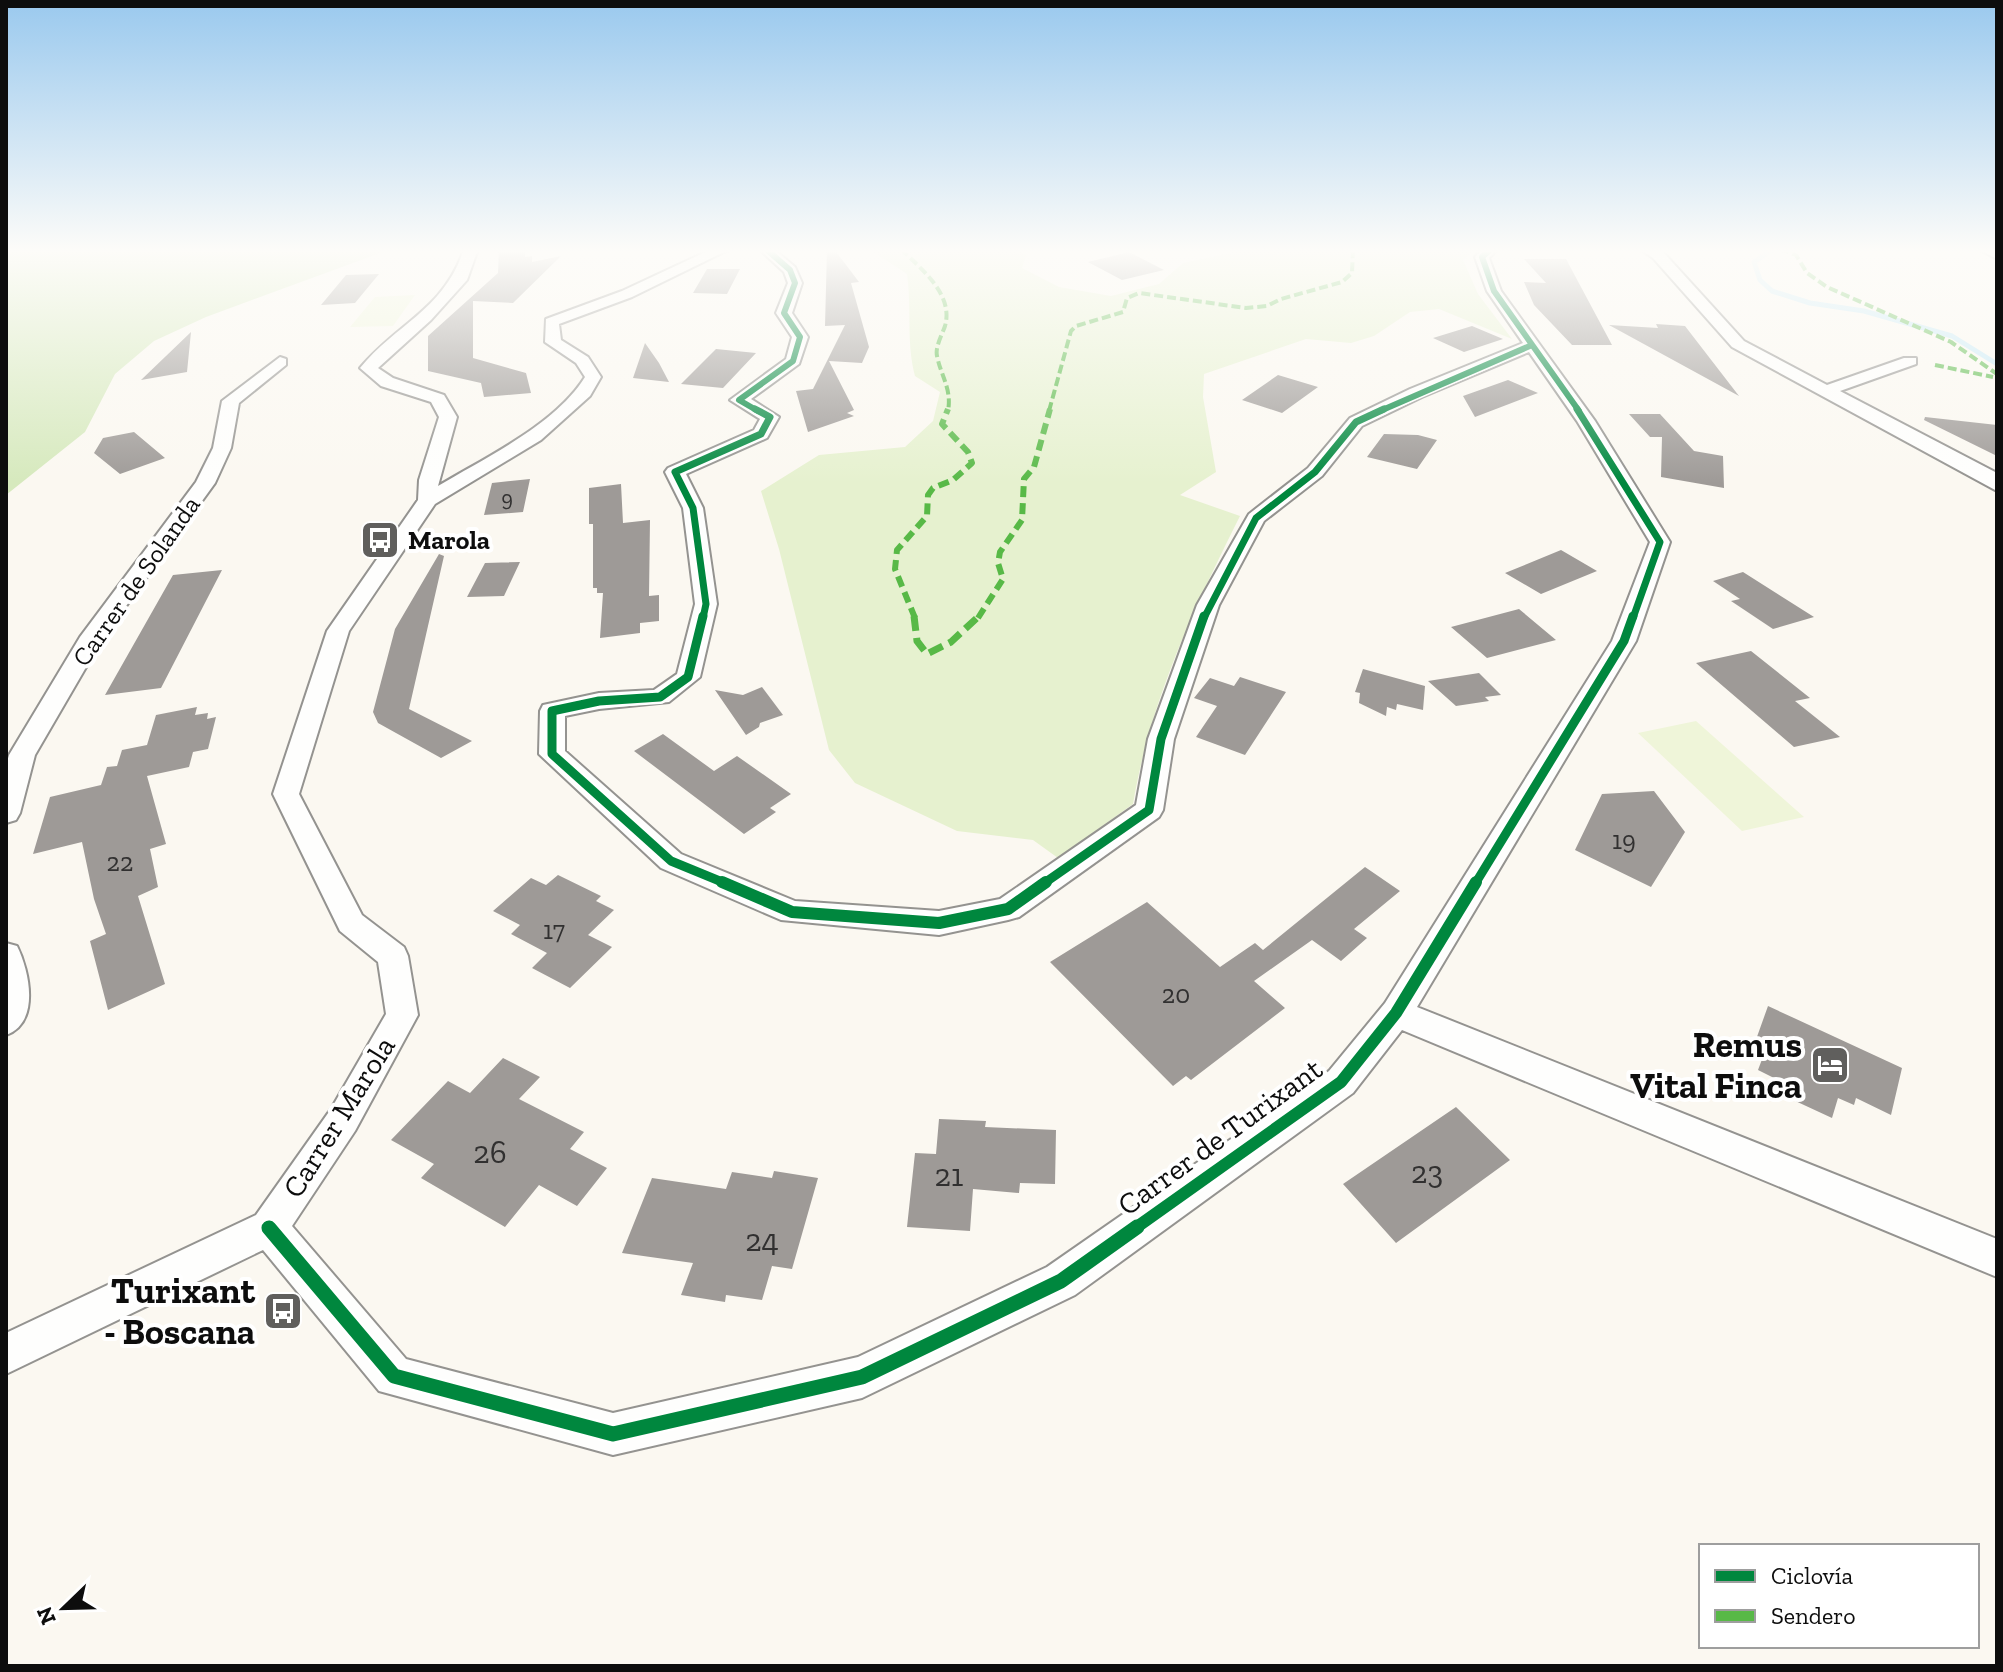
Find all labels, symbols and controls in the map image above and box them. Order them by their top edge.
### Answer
house number: 9 [501,485,513,512]
street label: Carrer de Solanda [65,489,207,672]
bus stop icon: Marola [359,519,401,561]
place label: Marola [408,524,490,556]
house number: 19 [1612,824,1636,856]
house number: 22 [107,846,133,878]
house number: 17 [543,914,565,946]
house number: 20 [1162,978,1190,1010]
place label: Remus Vital Finca [1630,1023,1802,1107]
street label: Carrer Marola [275,1030,403,1204]
hotel icon: Remus Vital Finca [1809,1044,1851,1086]
street label: Carrer de Turixant [1111,1051,1329,1223]
house number: 26 [473,1133,507,1171]
house number: 23 [1411,1153,1443,1191]
house number: 21 [935,1156,963,1194]
house number: 24 [745,1221,779,1259]
place label: Turixant - Boscana [104,1269,256,1353]
bus stop icon: Turixant - Boscana [262,1290,304,1332]
legend [1699,1544,1979,1648]
text: Ciclovía [1771,1561,1854,1590]
north arrow [24,1568,104,1648]
text: Sendero [1771,1601,1856,1630]
text: N [30,1602,62,1629]

